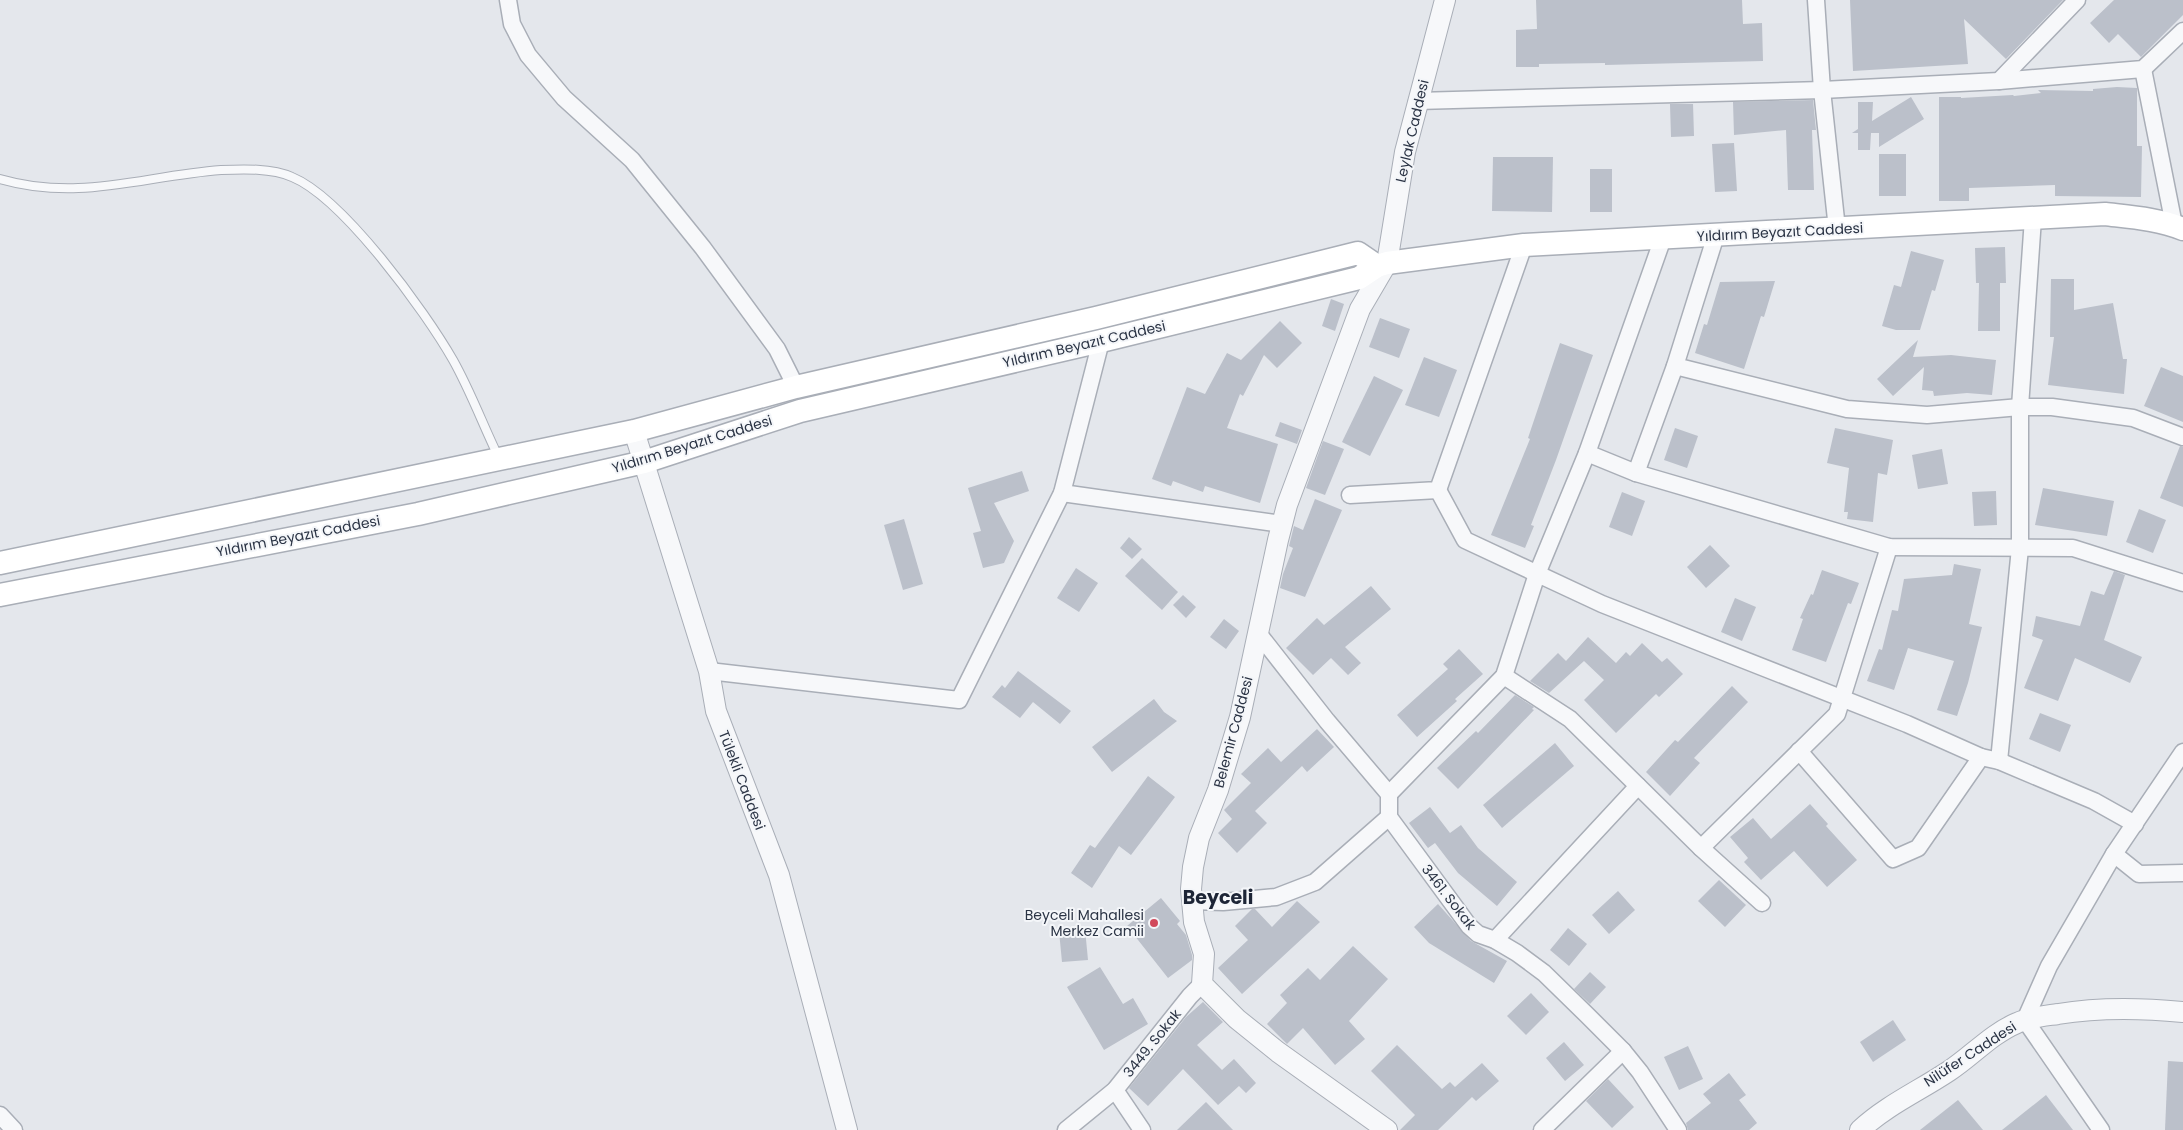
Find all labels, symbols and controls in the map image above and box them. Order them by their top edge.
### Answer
street label: Leylak Caddesi [1390,78,1434,184]
street label: Yıldırım Beyazıt Caddesi [1696,218,1864,246]
street label: Yıldırım Beyazıt Caddesi [1001,316,1167,372]
street label: Yıldırım Beyazıt Caddesi [609,410,775,478]
street label: Yıldırım Beyazıt Caddesi [214,510,382,562]
street label: Belemir Caddesi [1208,674,1258,790]
street label: Tülekli Caddesi [714,727,770,833]
street label: 3461. Sokak [1417,860,1481,935]
district label: Beyceli [1183,884,1253,911]
place label: Beyceli Mahallesi Merkez Camii [1025,905,1144,941]
marker: Beyceli Mahallesi Merkez Camii [1148,917,1160,929]
street label: 3449. Sokak [1118,1004,1186,1081]
street label: Nilüfer Caddesi [1920,1017,2020,1091]

